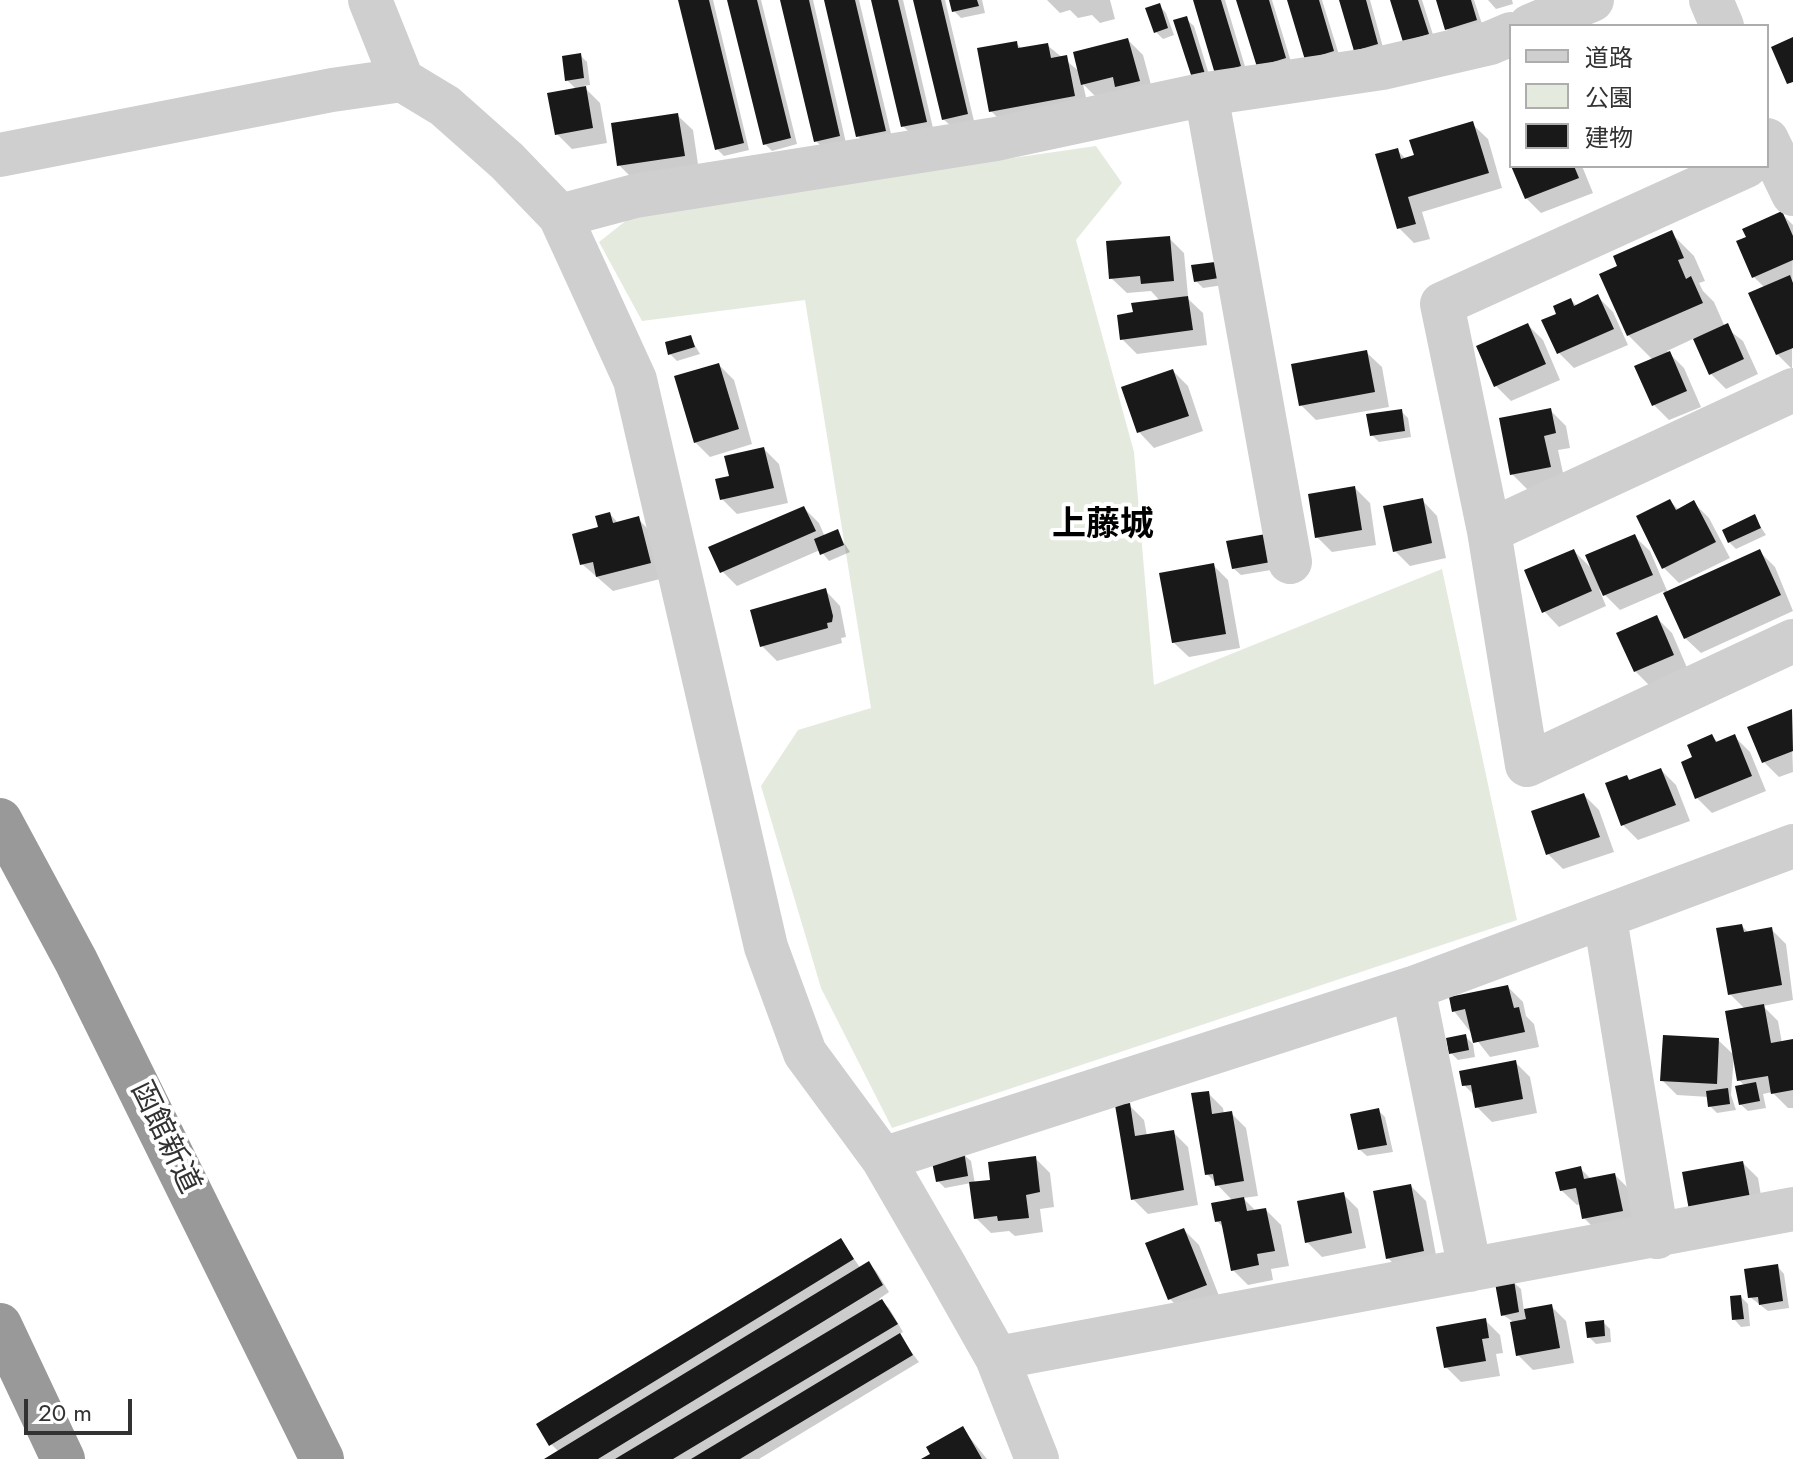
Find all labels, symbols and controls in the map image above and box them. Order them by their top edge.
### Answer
legend [1509,24,1769,168]
text: 道路 [1585,40,1633,75]
text: 公園 [1585,80,1633,115]
text: 建物 [1585,120,1633,155]
district label: 上藤城 [1052,507,1154,547]
street label: 函館新道 [122,1076,206,1200]
scale bar [28,1383,136,1433]
text: 20 m [38,1395,92,1430]

